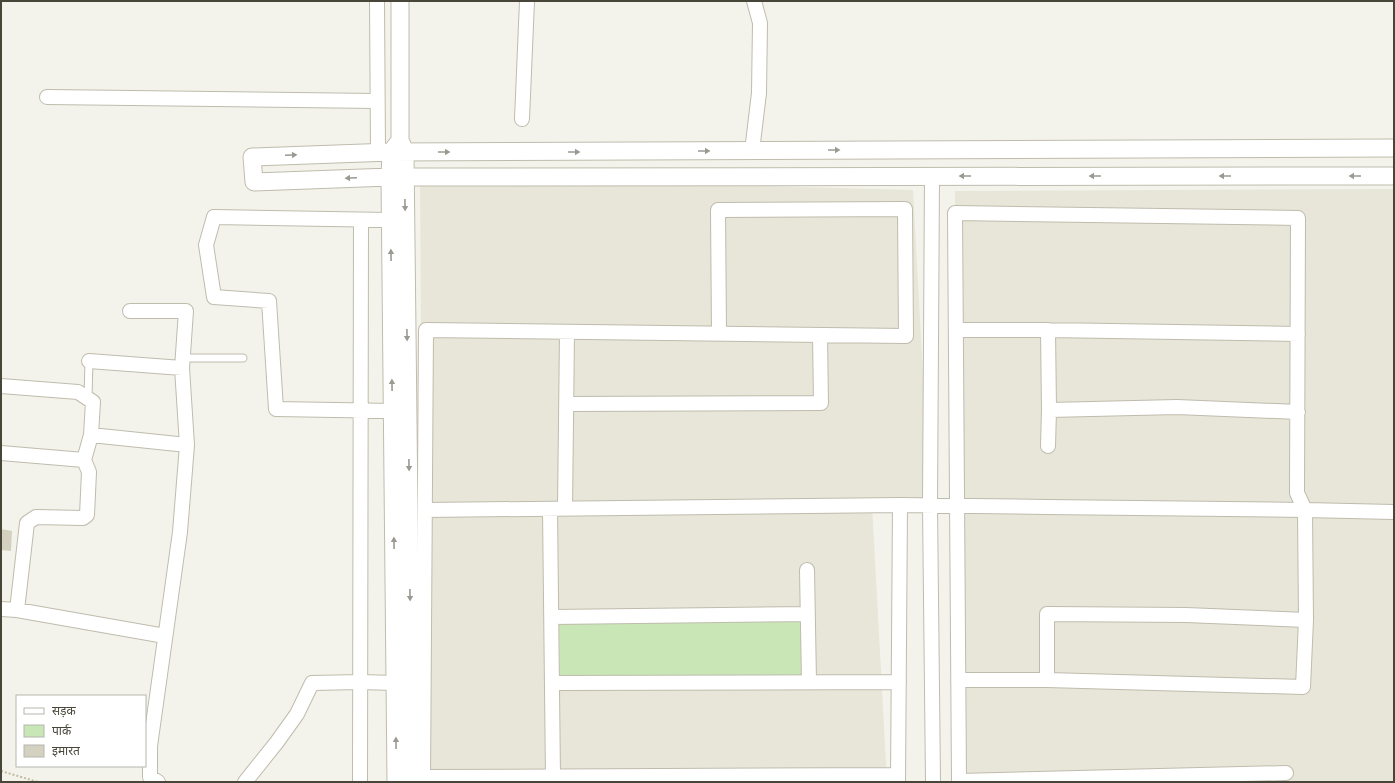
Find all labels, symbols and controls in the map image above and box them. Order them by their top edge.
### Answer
one-way arrow [828,147,841,153]
one-way arrow [568,148,580,155]
one-way arrow [698,148,711,154]
one-way arrow [438,149,451,155]
one-way arrow [285,152,297,159]
one-way arrow [1349,172,1361,179]
one-way arrow [958,173,971,179]
one-way arrow [1088,173,1101,179]
one-way arrow [1218,173,1231,179]
one-way arrow [344,175,357,181]
one-way arrow [402,199,408,212]
one-way arrow [388,248,394,261]
one-way arrow [404,329,410,342]
one-way arrow [389,378,395,391]
one-way arrow [406,459,412,472]
one-way arrow [391,536,397,549]
one-way arrow [407,589,413,602]
legend [16,695,146,767]
text: सड़क [52,702,77,719]
text: पार्क [52,722,72,739]
one-way arrow [393,736,399,749]
text: इमारत [52,742,81,759]

